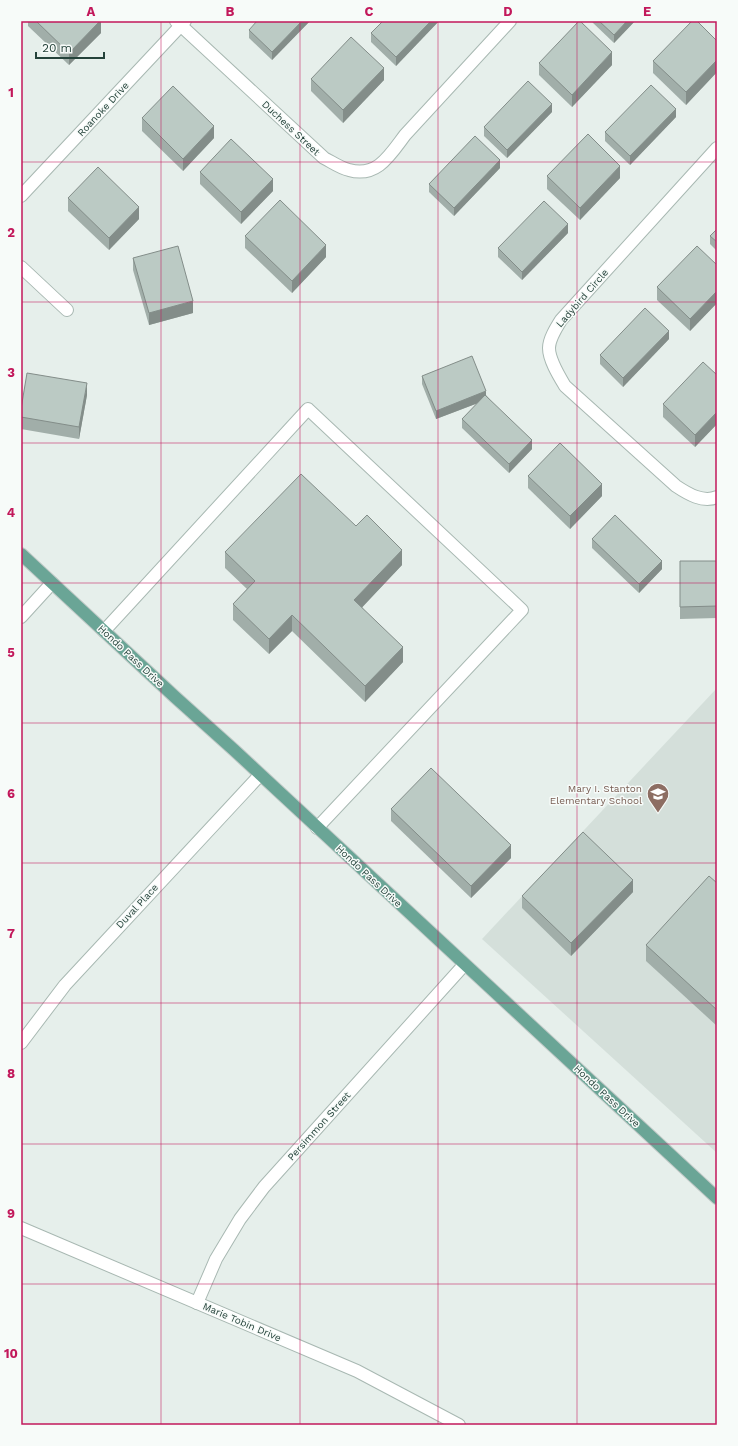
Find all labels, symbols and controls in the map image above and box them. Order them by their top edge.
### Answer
text: A [87,4,96,19]
text: B [226,4,235,19]
text: C [365,4,374,19]
text: D [503,4,513,19]
text: E [643,4,651,19]
scale bar [36,34,104,60]
text: 20 m [42,41,72,55]
street label: Roanoke Drive [75,80,131,138]
text: 1 [8,85,14,100]
street label: Duchess Street [260,98,323,158]
text: 2 [7,225,15,240]
street label: Ladybird Circle [554,266,610,329]
text: 3 [7,365,15,380]
text: 4 [7,505,16,520]
street label: Hondo Pass Drive [96,623,166,689]
text: 5 [7,645,15,660]
school or university icon: Mary I. Stanton Elementary School [645,781,671,814]
place label: Mary I. Stanton Elementary School [550,783,642,806]
text: 6 [7,786,15,801]
street label: Hondo Pass Drive [334,843,404,909]
street label: Duval Place [114,881,160,930]
text: 7 [7,926,15,941]
street label: Hondo Pass Drive [572,1063,642,1129]
text: 8 [7,1066,15,1081]
street label: Persimmon Street [285,1089,353,1163]
text: 9 [7,1206,15,1221]
street label: Marie Tobin Drive [201,1300,283,1344]
text: 10 [4,1346,18,1361]

